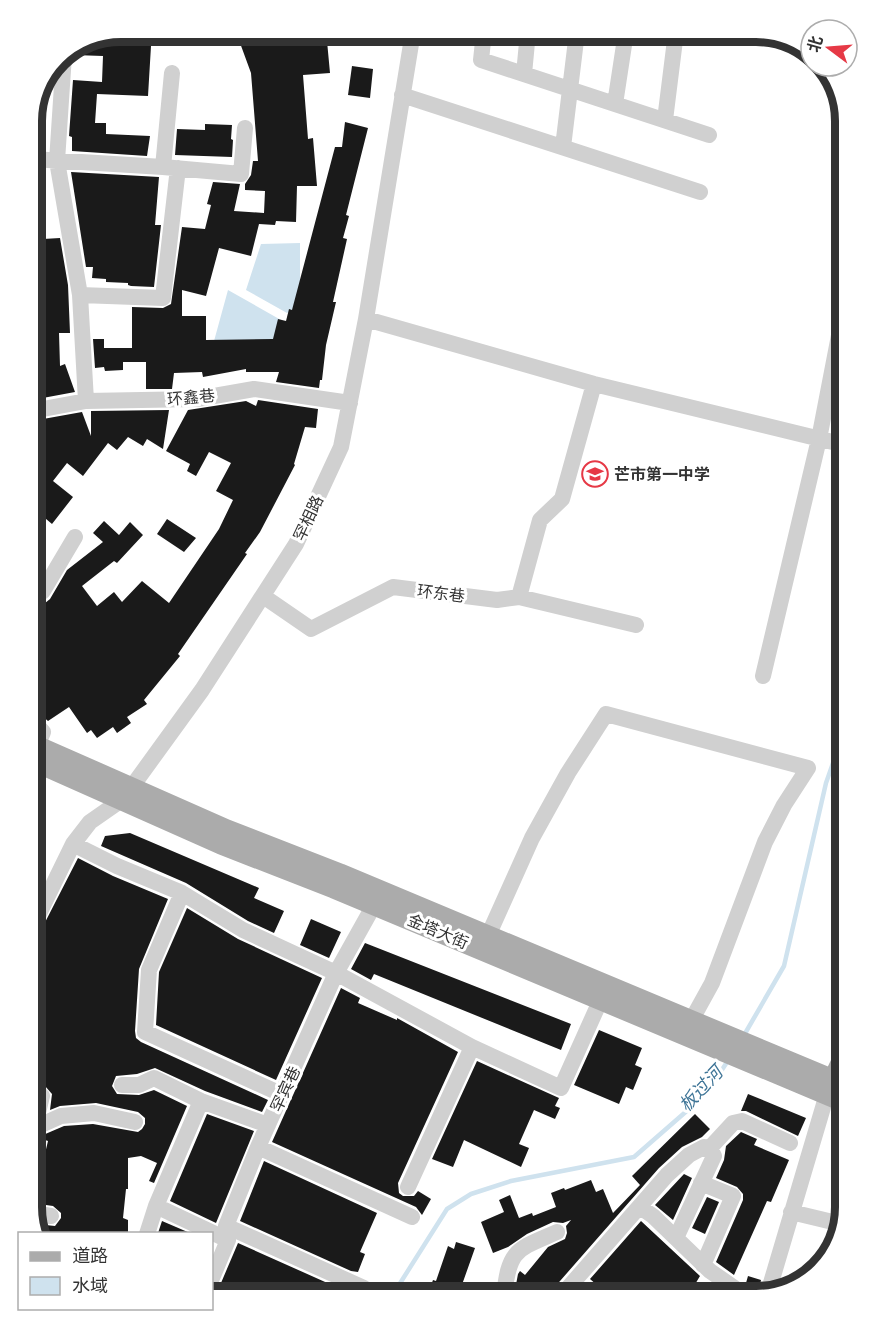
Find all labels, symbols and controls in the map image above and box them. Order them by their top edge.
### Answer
north arrow [799,18,859,78]
text: 北 [804,34,825,54]
street label: 环鑫巷 [166,386,216,408]
school or university icon: 芒市第一中学 [580,459,610,489]
place label: 芒市第一中学 [614,465,710,483]
street label: 罕相路 [290,492,326,544]
street label: 环东巷 [416,581,466,605]
street label: 金塔大街 [405,910,471,952]
water label: 板过河 [675,1060,729,1116]
street label: 罕宾巷 [267,1063,303,1115]
legend [18,1232,213,1310]
text: 道路 [72,1245,108,1266]
text: 水域 [72,1275,108,1296]

